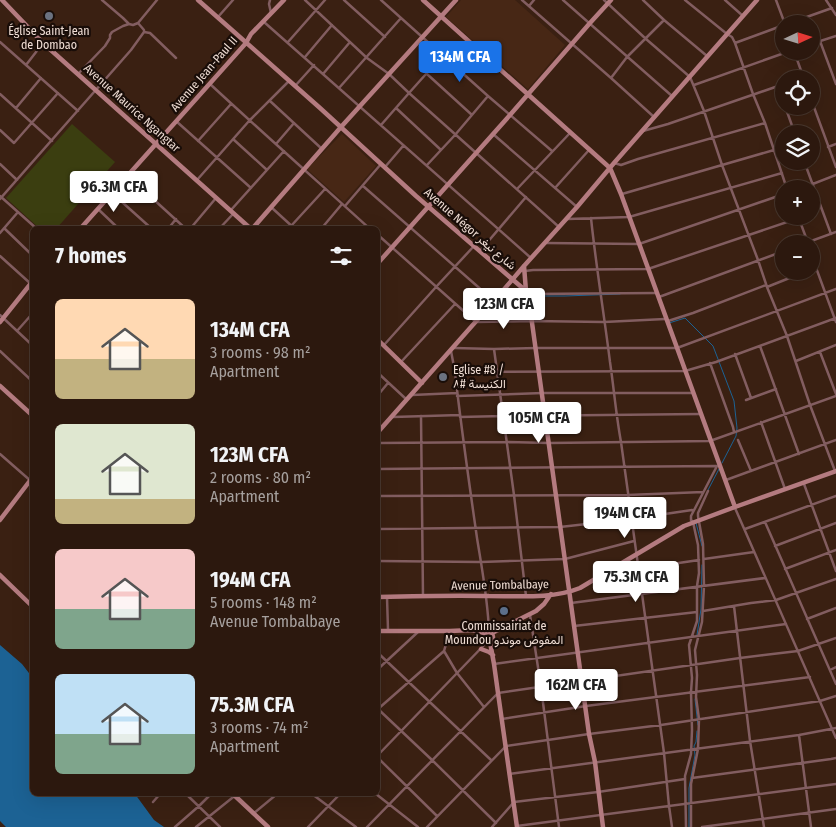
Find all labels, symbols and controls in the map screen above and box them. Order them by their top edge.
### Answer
marker: Église Saint-Jean de Dombao [43,10,55,22]
north arrow [775,15,820,60]
map controls [775,15,820,280]
place label: Église Saint-Jean de Dombao [8,23,90,52]
street label: Avenue Jean-Paul II [168,34,240,114]
pin: 134M CFA [408,41,512,83]
text: 134M CFA [430,47,490,66]
street label: Avenue Maurice Ngangtar [81,61,184,156]
button: locate [775,70,820,115]
button: layers [775,125,820,170]
pin: 96.3M CFA [57,170,171,213]
text: 96.3M CFA [81,177,147,196]
button: + [775,180,820,225]
street label: Avenue Négor شارع نيغر [420,185,519,274]
button: − [775,235,820,280]
icon: filters [327,242,355,270]
text: 7 homes [55,243,126,269]
pin: 123M CFA [452,288,556,330]
text: 123M CFA [474,294,534,313]
text: 134M CFA [210,317,290,343]
icon: home [95,319,155,379]
text: 3 rooms · 98 m² [210,343,311,362]
text: Apartment [210,362,279,381]
place label: Eglise #8 / الكنيسة #٨ [453,363,506,391]
marker: Eglise #8 / الكنيسة #٨ [437,371,449,383]
pin: 105M CFA [487,402,591,444]
text: 105M CFA [508,408,570,427]
text: 123M CFA [210,442,289,468]
icon: home [95,444,155,504]
text: 2 rooms · 80 m² [210,468,311,487]
text: Apartment [210,487,279,506]
pin: 194M CFA [573,496,677,539]
text: 194M CFA [594,503,656,522]
pin: 75.3M CFA [579,560,693,603]
text: 194M CFA [210,567,290,593]
text: 75.3M CFA [604,567,668,586]
icon: home [95,569,155,629]
street label: Avenue Tombalbaye [451,577,549,593]
text: 5 rooms · 148 m² [210,593,317,612]
marker: Commissairiat de Moundou المفوض موندو [498,605,510,617]
text: Avenue Tombalbaye [210,612,340,631]
place label: Commissairiat de Moundou المفوض موندو [445,619,563,648]
pin: 162M CFA [524,668,628,711]
text: 162M CFA [546,675,606,694]
text: 75.3M CFA [210,692,294,718]
icon: home [95,694,155,754]
text: 3 rooms · 74 m² [210,718,308,737]
text: Apartment [210,737,279,756]

